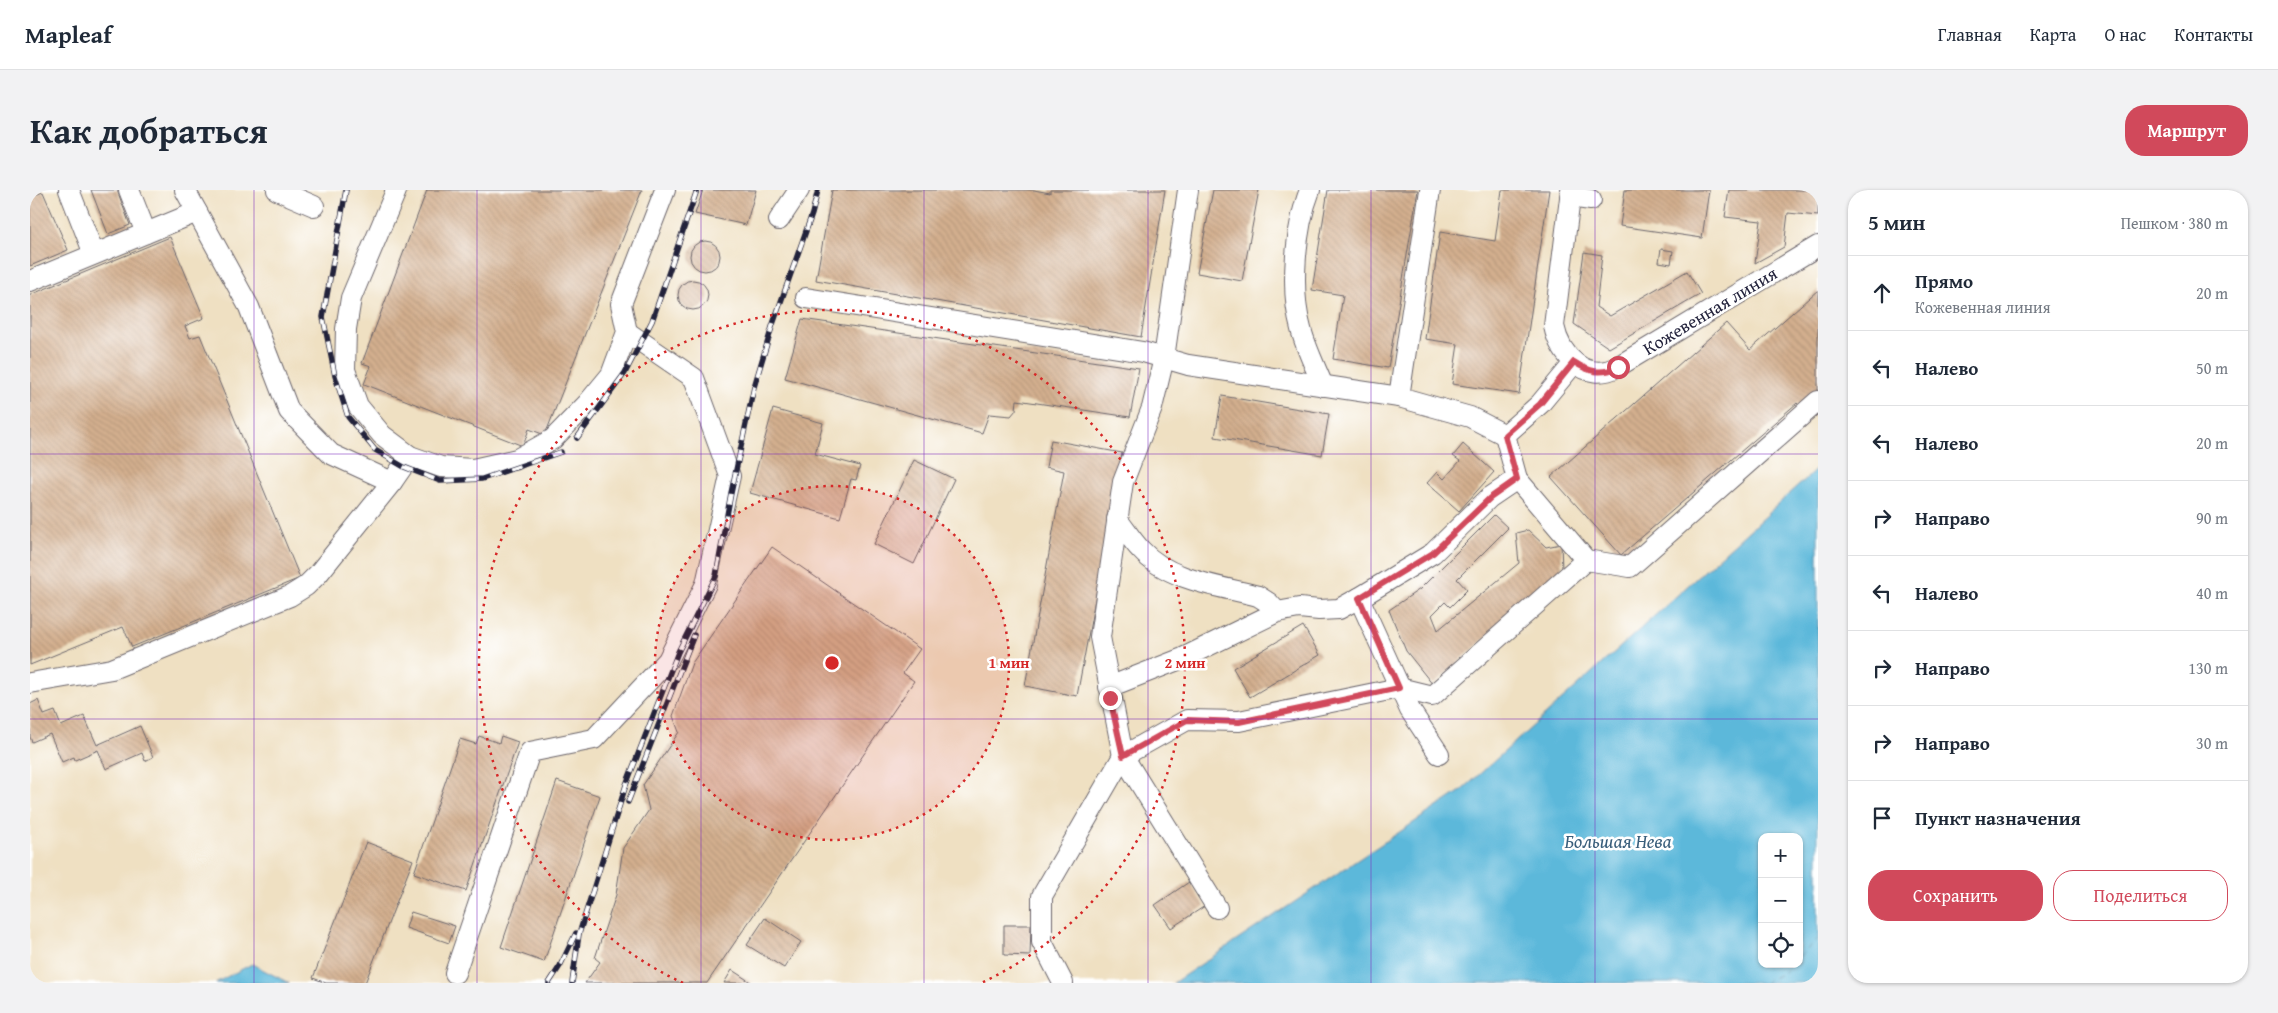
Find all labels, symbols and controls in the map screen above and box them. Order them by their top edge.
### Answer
text: Mapleaf [25,17,112,52]
text: Главная [1938,21,2002,48]
text: Карта [2030,21,2076,48]
text: О нас [2104,21,2146,48]
text: Контакты [2174,21,2253,48]
text: Как добраться [30,105,268,156]
button: Маршрут [2125,105,2248,156]
text: 5 мин [1868,207,1925,238]
text: Пешком · 380 m [2121,211,2228,235]
street label: Кожевенная линия [1637,260,1782,361]
text: Прямо [1915,267,1973,295]
icon: ahead [1868,279,1896,307]
text: 20 m [2196,281,2228,305]
text: Кожевенная линия [1915,295,2051,319]
icon: left [1868,354,1896,382]
text: Налево [1915,354,1978,382]
route start [1607,356,1630,379]
text: 50 m [2196,356,2228,380]
icon: left [1868,429,1896,457]
text: Налево [1915,429,1978,457]
text: 20 m [2196,431,2228,455]
icon: right [1868,504,1896,532]
text: Направо [1915,504,1990,532]
text: 90 m [2196,506,2228,530]
icon: left [1868,579,1896,607]
text: Налево [1915,579,1978,607]
text: 40 m [2196,581,2228,605]
text: 1 мин [989,652,1030,673]
text: 2 мин [1165,652,1206,673]
centre of rings [823,654,841,672]
icon: right [1868,654,1896,682]
text: Направо [1915,654,1990,682]
text: 130 m [2188,656,2228,680]
route end [1099,687,1122,710]
icon: right [1868,729,1896,757]
text: Направо [1915,729,1990,757]
text: 30 m [2196,731,2228,755]
icon: arrive [1868,804,1896,832]
text: Пункт назначения [1915,804,2081,832]
water label: Большая Нева [1564,827,1672,855]
map controls [1758,833,1803,968]
button: + [1758,833,1803,878]
button: Сохранить [1868,870,2043,921]
button: Поделиться [2053,870,2228,921]
button: − [1758,878,1803,923]
button: locate [1758,923,1803,968]

